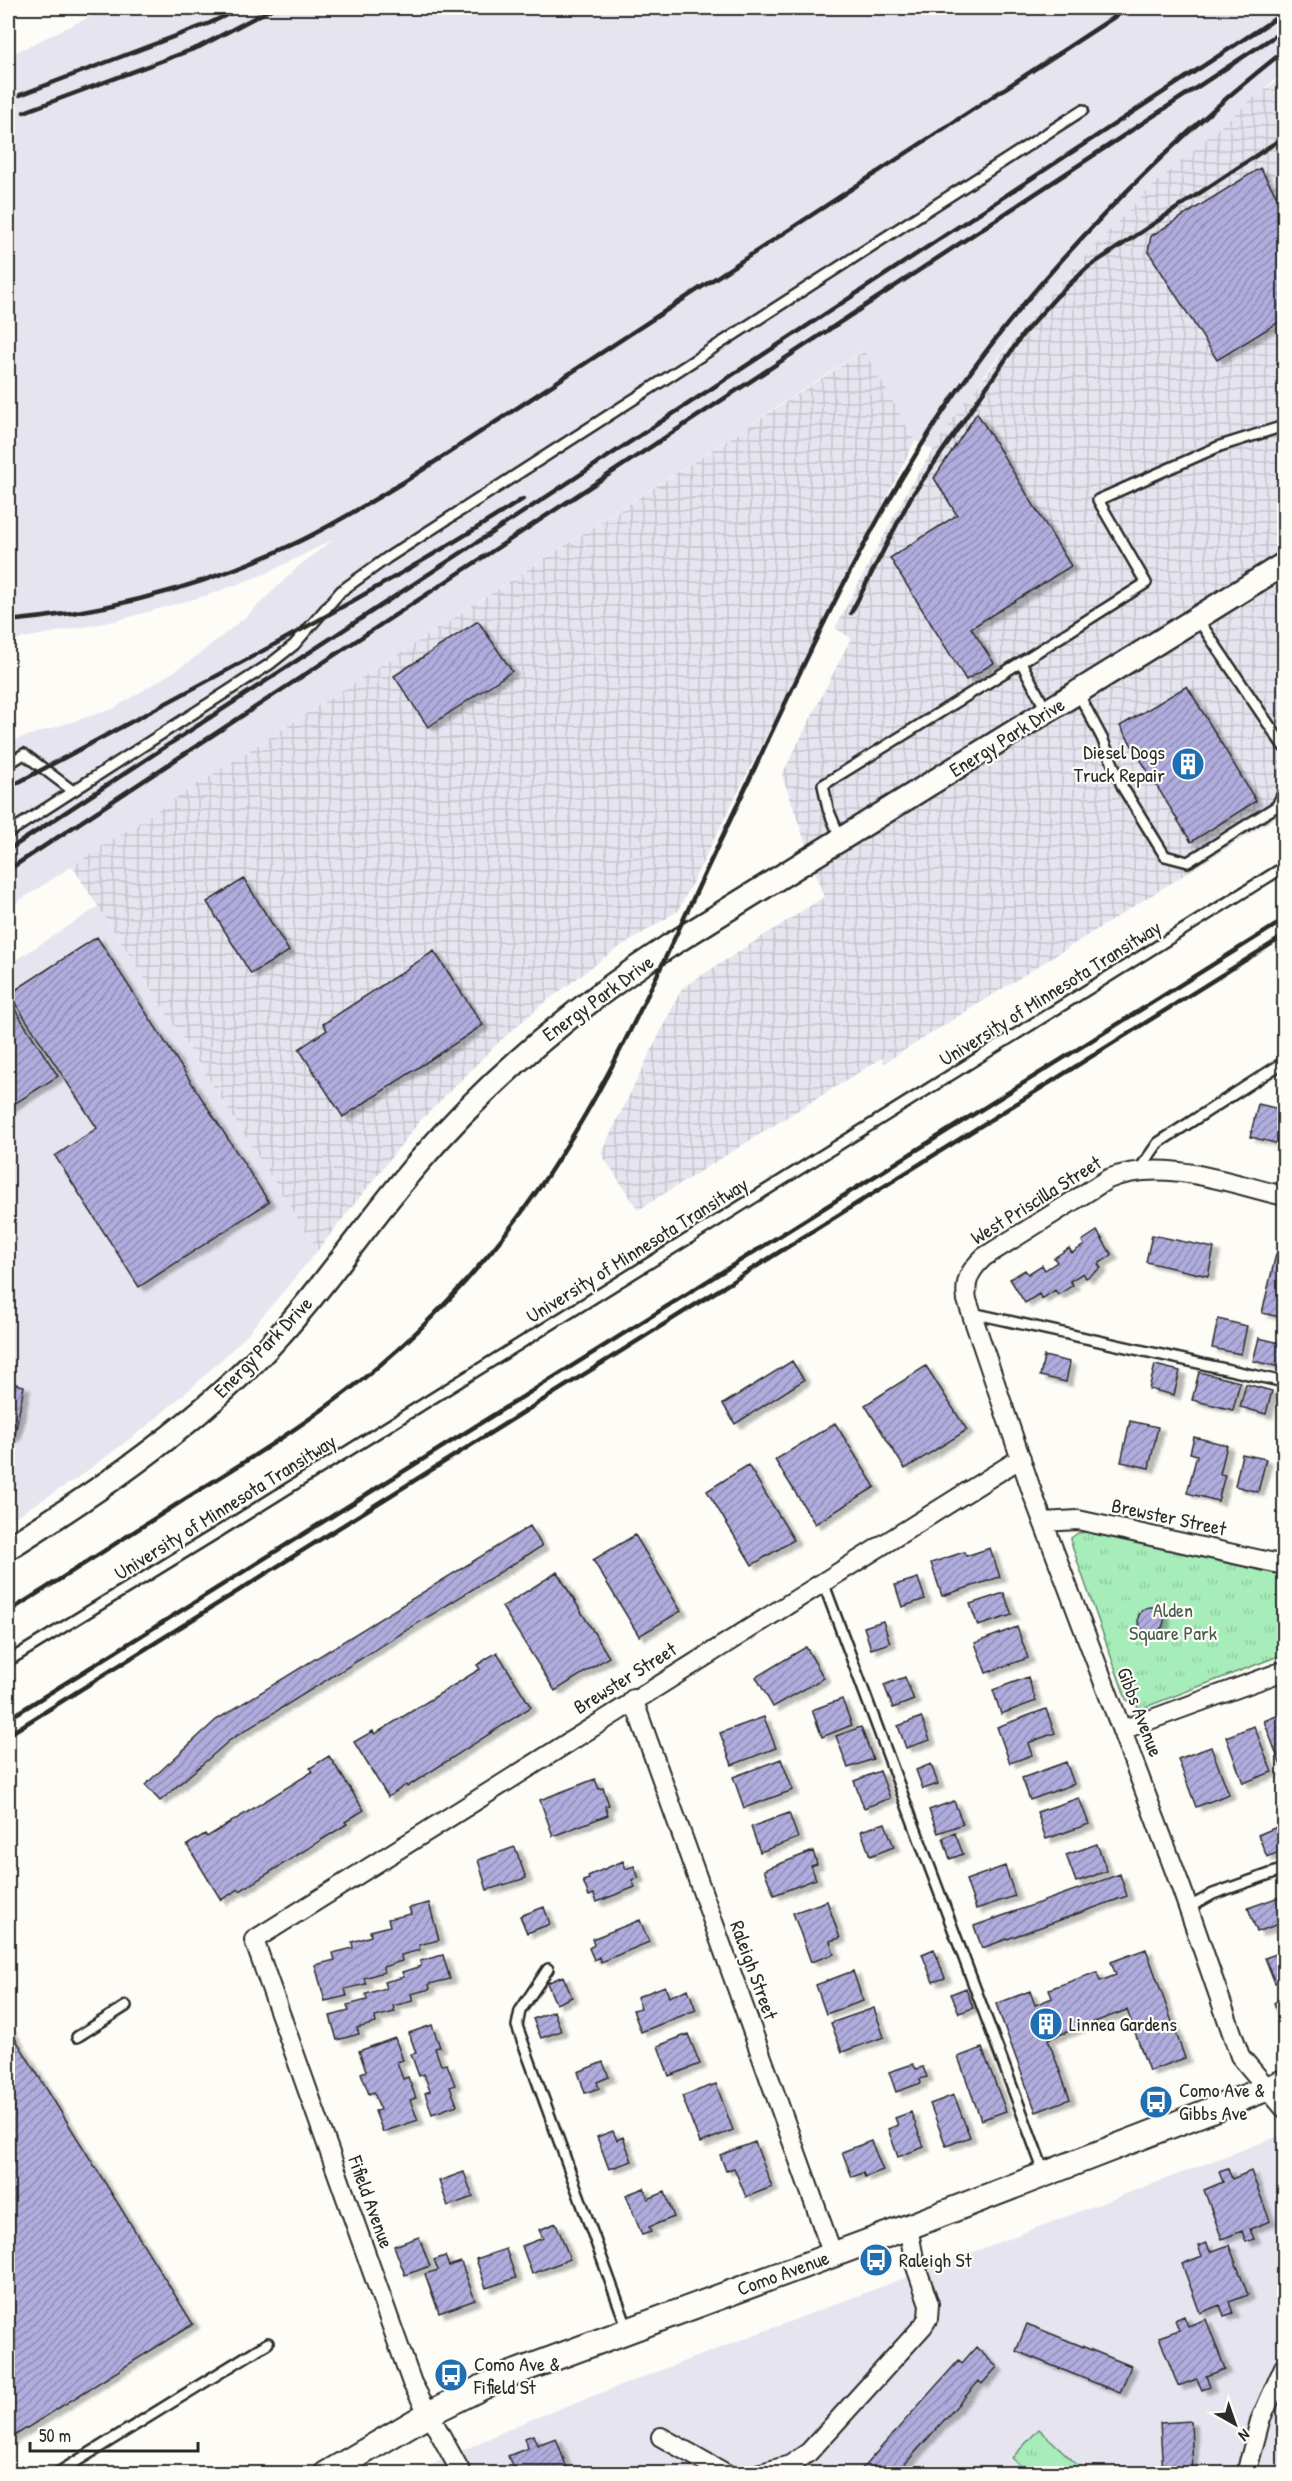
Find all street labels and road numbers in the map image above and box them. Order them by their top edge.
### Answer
street label: Energy Park Drive [944,690,1070,783]
street label: University of Minnesota Transitway [934,913,1166,1072]
street label: Energy Park Drive [537,948,659,1047]
street label: West Priscilla Street [965,1148,1107,1250]
street label: University of Minnesota Transitway [521,1170,753,1329]
street label: Energy Park Drive [207,1290,318,1403]
street label: University of Minnesota Transitway [109,1427,341,1586]
street label: Brewster Street [1109,1491,1230,1542]
street label: Brewster Street [568,1635,682,1720]
street label: Gibbs Avenue [1111,1663,1170,1760]
street label: Raleigh Street [724,1917,785,2024]
street label: Fifield Avenue [342,2151,401,2252]
street label: Como Avenue [733,2243,833,2302]

